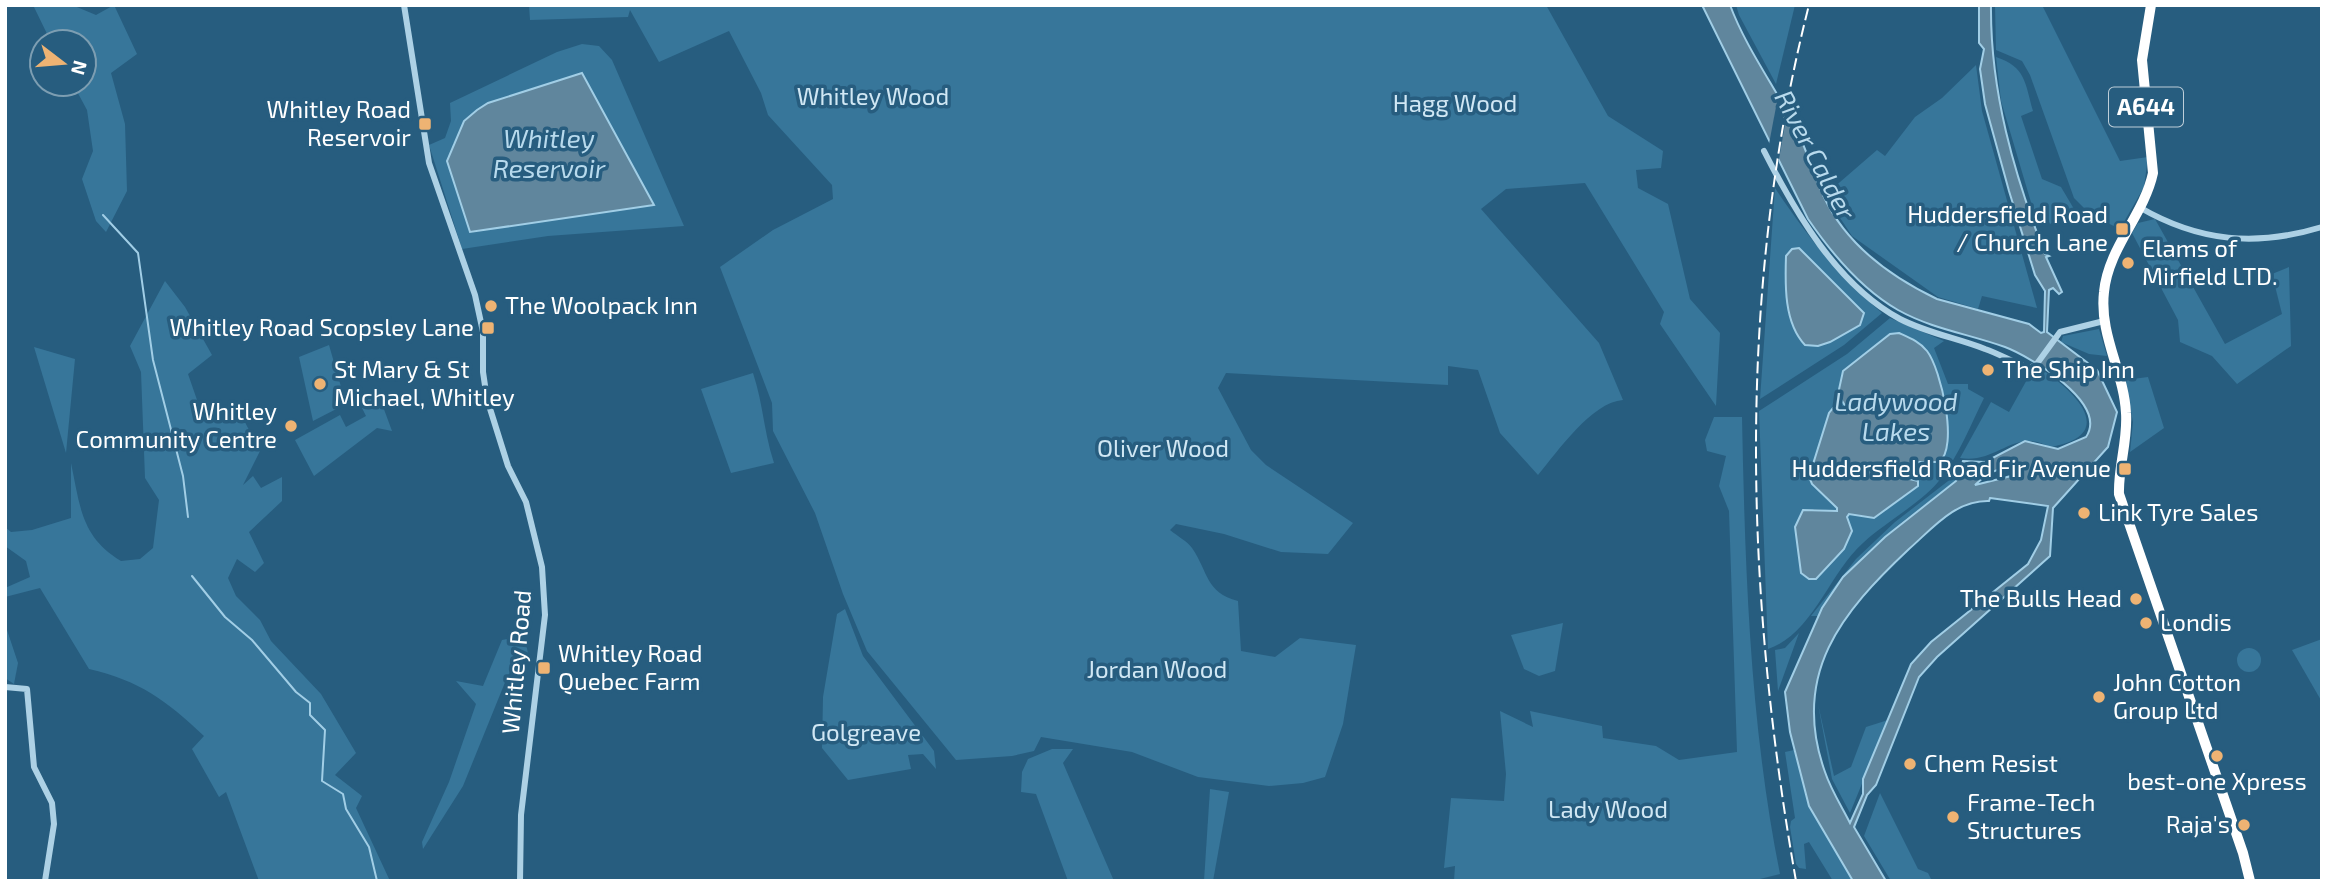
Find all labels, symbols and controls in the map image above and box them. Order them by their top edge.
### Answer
north arrow [28,28,98,98]
text: N [67,58,93,78]
park label: Whitley Wood [797,81,949,110]
water label: River Calder [1769,84,1864,225]
park label: Hagg Wood [1393,88,1517,117]
road number: A644 [2109,88,2183,127]
place label: Whitley Road Reservoir [266,94,411,151]
marker: Whitley Road Reservoir [417,116,433,132]
water label: Whitley Reservoir [493,122,606,183]
place label: Huddersfield Road / Church Lane [1907,199,2108,256]
marker: Huddersfield Road / Church Lane [2114,221,2130,237]
place label: Elams of Mirfield LTD. [2142,233,2277,290]
marker: Elams of Mirfield LTD. [2120,255,2136,271]
place label: The Woolpack Inn [505,290,698,319]
marker: The Woolpack Inn [483,298,499,314]
place label: Whitley Road Scopsley Lane [170,312,474,341]
marker: Whitley Road Scopsley Lane [480,320,496,336]
place label: St Mary & St Michael, Whitley [334,354,515,411]
place label: The Ship Inn [2002,354,2135,383]
marker: The Ship Inn [1980,362,1996,378]
marker: St Mary & St Michael, Whitley [312,376,328,392]
water label: Ladywood Lakes [1834,385,1958,446]
place label: Whitley Community Centre [76,396,277,453]
marker: Whitley Community Centre [283,418,299,434]
park label: Oliver Wood [1097,433,1229,462]
place label: Huddersfield Road Fir Avenue [1792,453,2111,482]
marker: Huddersfield Road Fir Avenue [2117,461,2133,477]
place label: Link Tyre Sales [2098,497,2258,526]
marker: Link Tyre Sales [2076,505,2092,521]
place label: The Bulls Head [1960,583,2122,612]
street label: Whitley Road [495,589,536,735]
marker: The Bulls Head [2128,591,2144,607]
place label: Londis [2160,607,2232,636]
marker: Londis [2138,615,2154,631]
place label: Whitley Road Quebec Farm [558,638,703,695]
park label: Jordan Wood [1087,654,1227,683]
marker: Whitley Road Quebec Farm [536,660,552,676]
place label: John Cotton Group Ltd [2113,667,2241,724]
marker: John Cotton Group Ltd [2091,689,2107,705]
park label: Golgreave [811,717,921,746]
place label: Chem Resist [1924,748,2058,777]
marker: best-one Xpress [2209,748,2225,764]
marker: Chem Resist [1902,756,1918,772]
place label: best-one Xpress [2127,766,2307,795]
place label: Frame-Tech Structures [1967,787,2096,844]
park label: Lady Wood [1548,794,1668,823]
marker: Frame-Tech Structures [1945,809,1961,825]
place label: Raja's [2166,809,2230,838]
marker: Raja's [2236,817,2252,833]

